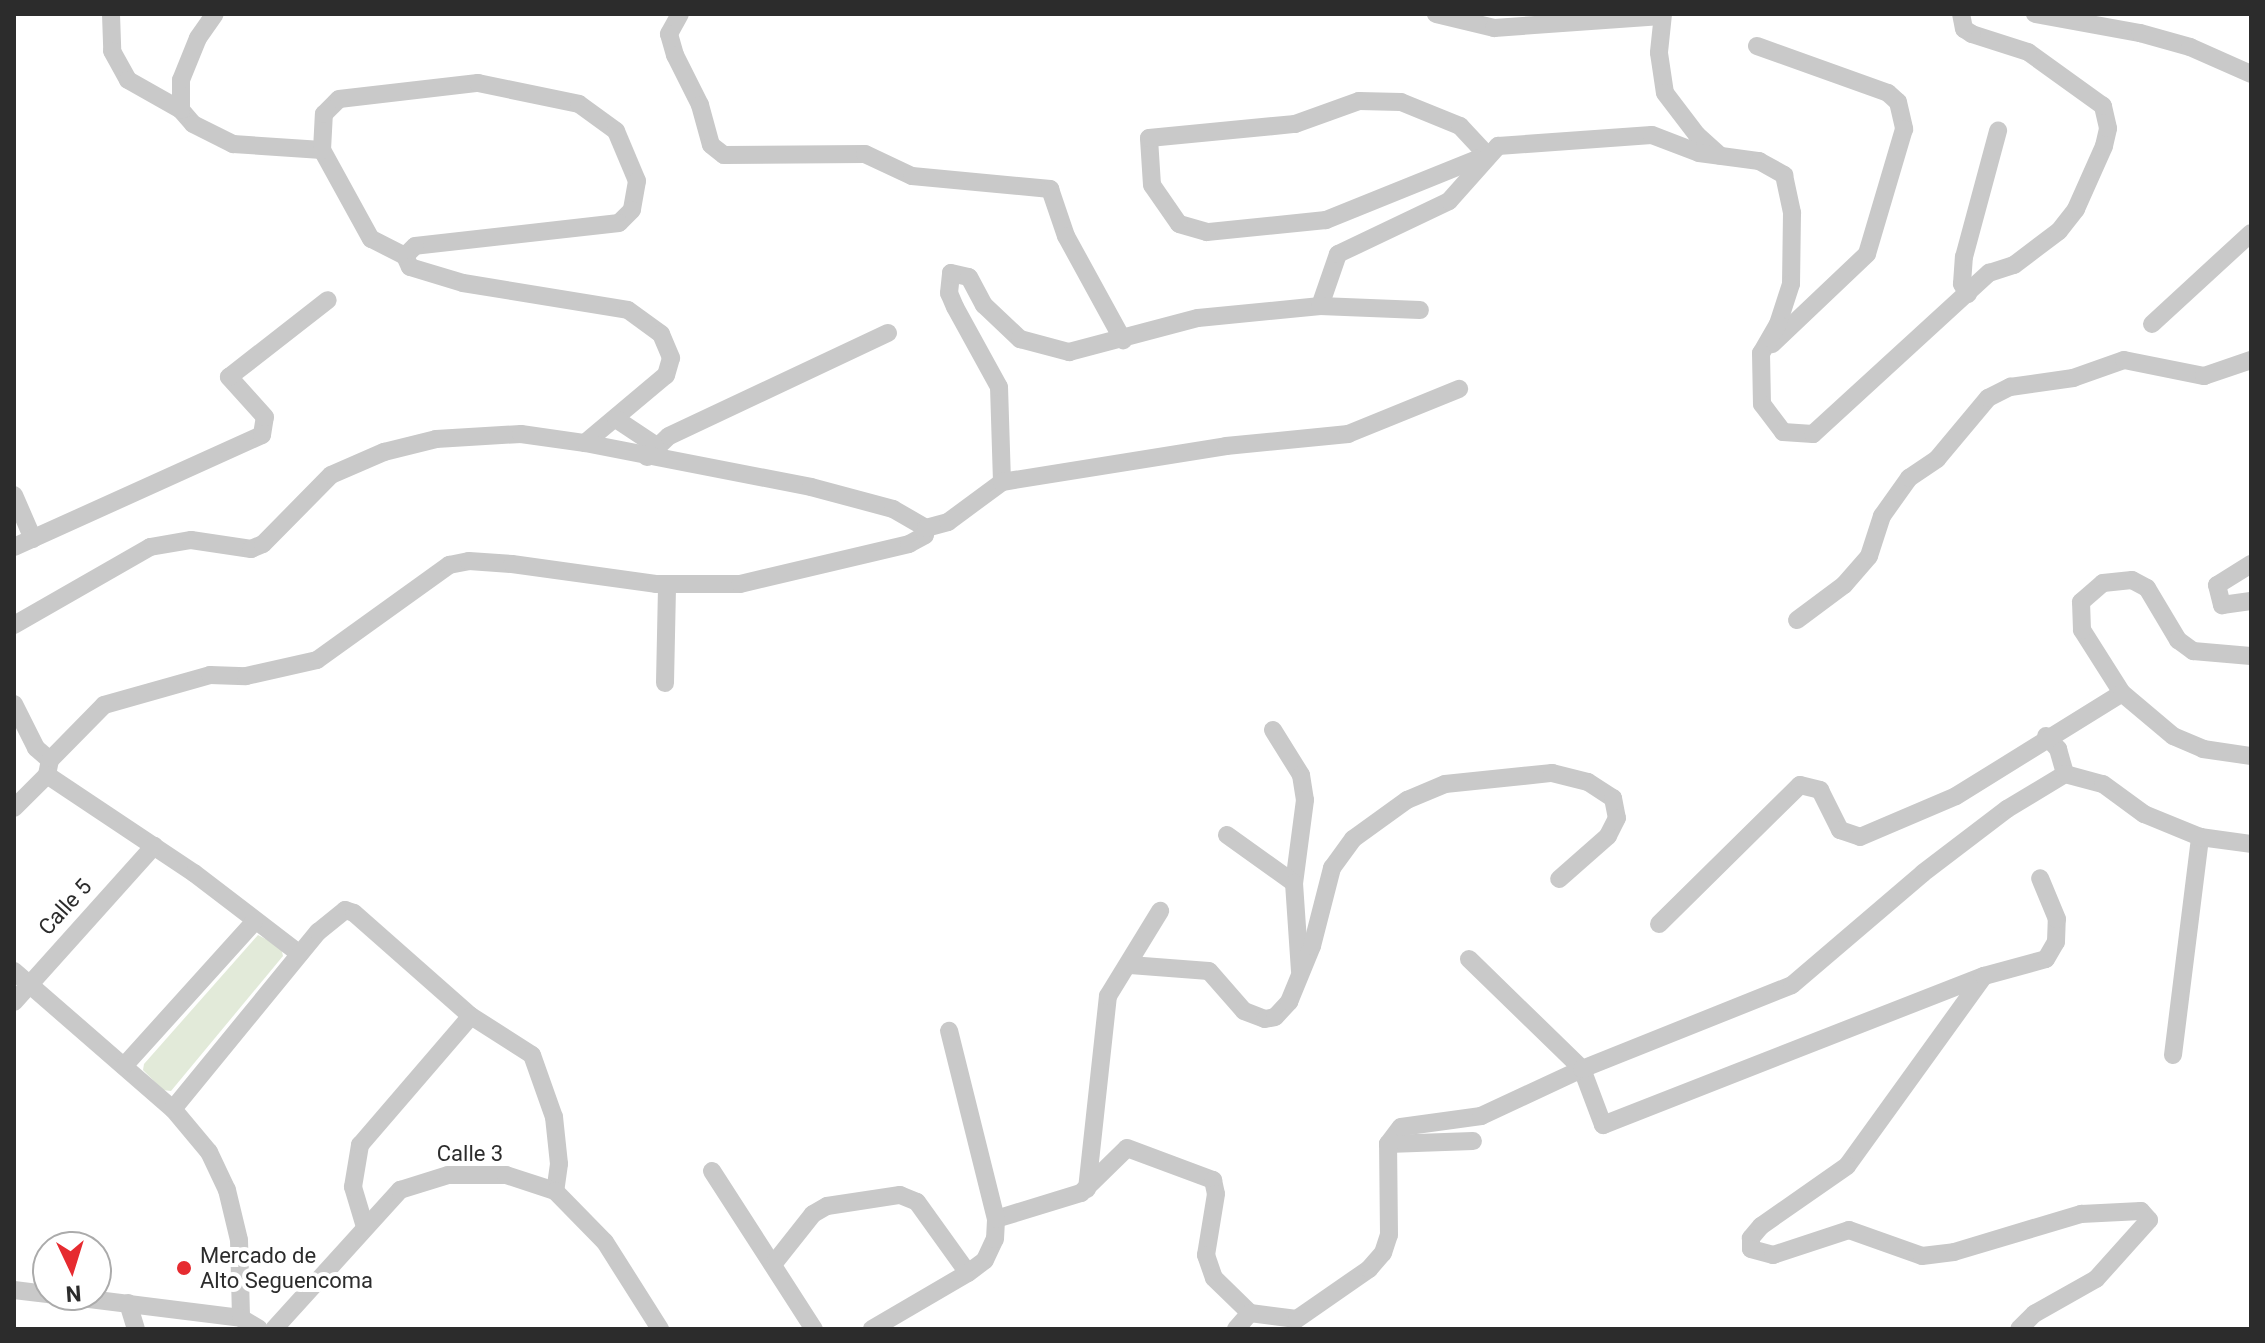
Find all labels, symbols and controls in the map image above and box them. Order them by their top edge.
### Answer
street label: Calle 5 [33,873,97,941]
street label: Calle 3 [437,1141,503,1167]
north arrow [32,1231,112,1311]
place label: Mercado de Alto Seguencoma [200,1242,373,1294]
marker: Mercado de Alto Seguencoma [175,1259,193,1277]
text: N [65,1280,82,1306]

